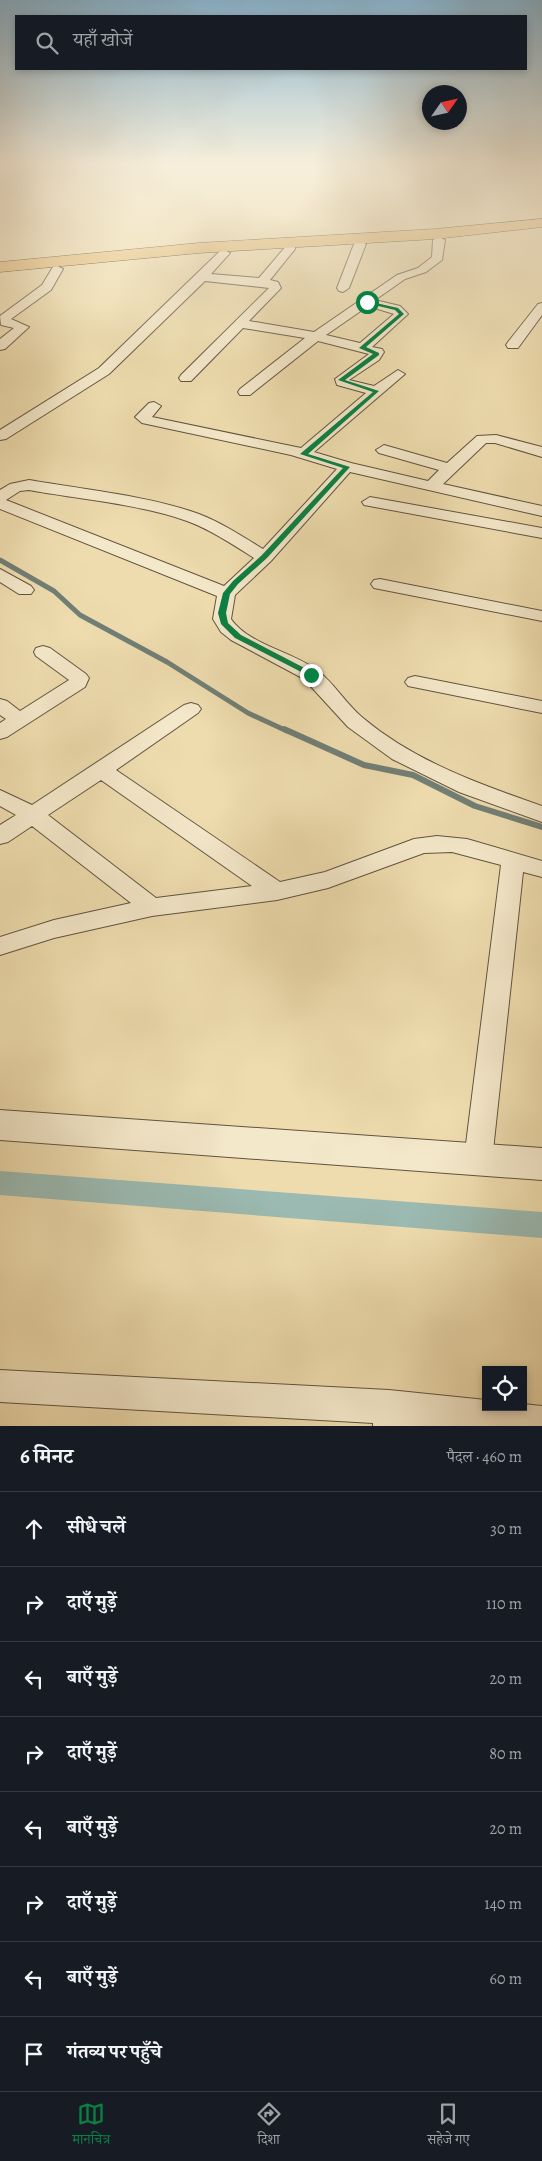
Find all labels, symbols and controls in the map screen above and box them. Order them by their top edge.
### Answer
search box [15,15,527,70]
text: यहाँ खोजें [73,27,132,53]
icon: search [33,29,61,57]
north arrow [422,85,467,130]
route start [356,291,379,314]
route end [300,664,323,687]
map controls [482,1366,527,1411]
button: locate [482,1366,527,1411]
text: 6 मिनट [20,1442,73,1470]
text: पैदल · 460 m [447,1446,522,1468]
text: सीधे चलें [67,1514,125,1540]
icon: ahead [20,1515,48,1543]
text: 30 m [490,1518,522,1540]
text: दाएँ मुड़ें [67,1589,117,1615]
icon: right [20,1590,48,1618]
text: 110 m [486,1593,522,1615]
text: बाएँ मुड़ें [67,1664,117,1690]
icon: left [20,1665,48,1693]
text: 20 m [489,1668,522,1690]
text: दाएँ मुड़ें [67,1739,117,1765]
icon: right [20,1740,48,1768]
text: 80 m [489,1743,522,1765]
text: बाएँ मुड़ें [67,1814,117,1840]
icon: left [20,1815,48,1843]
text: 20 m [489,1818,522,1840]
text: दाएँ मुड़ें [67,1889,117,1915]
icon: right [20,1890,48,1918]
text: 140 m [484,1893,522,1915]
text: बाएँ मुड़ें [67,1964,117,1990]
icon: left [20,1965,48,1993]
text: 60 m [490,1968,522,1990]
text: गंतव्य पर पहुँचे [67,2039,162,2065]
icon: arrive [20,2040,48,2068]
tab: मानचित्र [72,2100,110,2153]
tab: दिशा [255,2100,283,2153]
tab: सहेजे गए [427,2100,470,2153]

